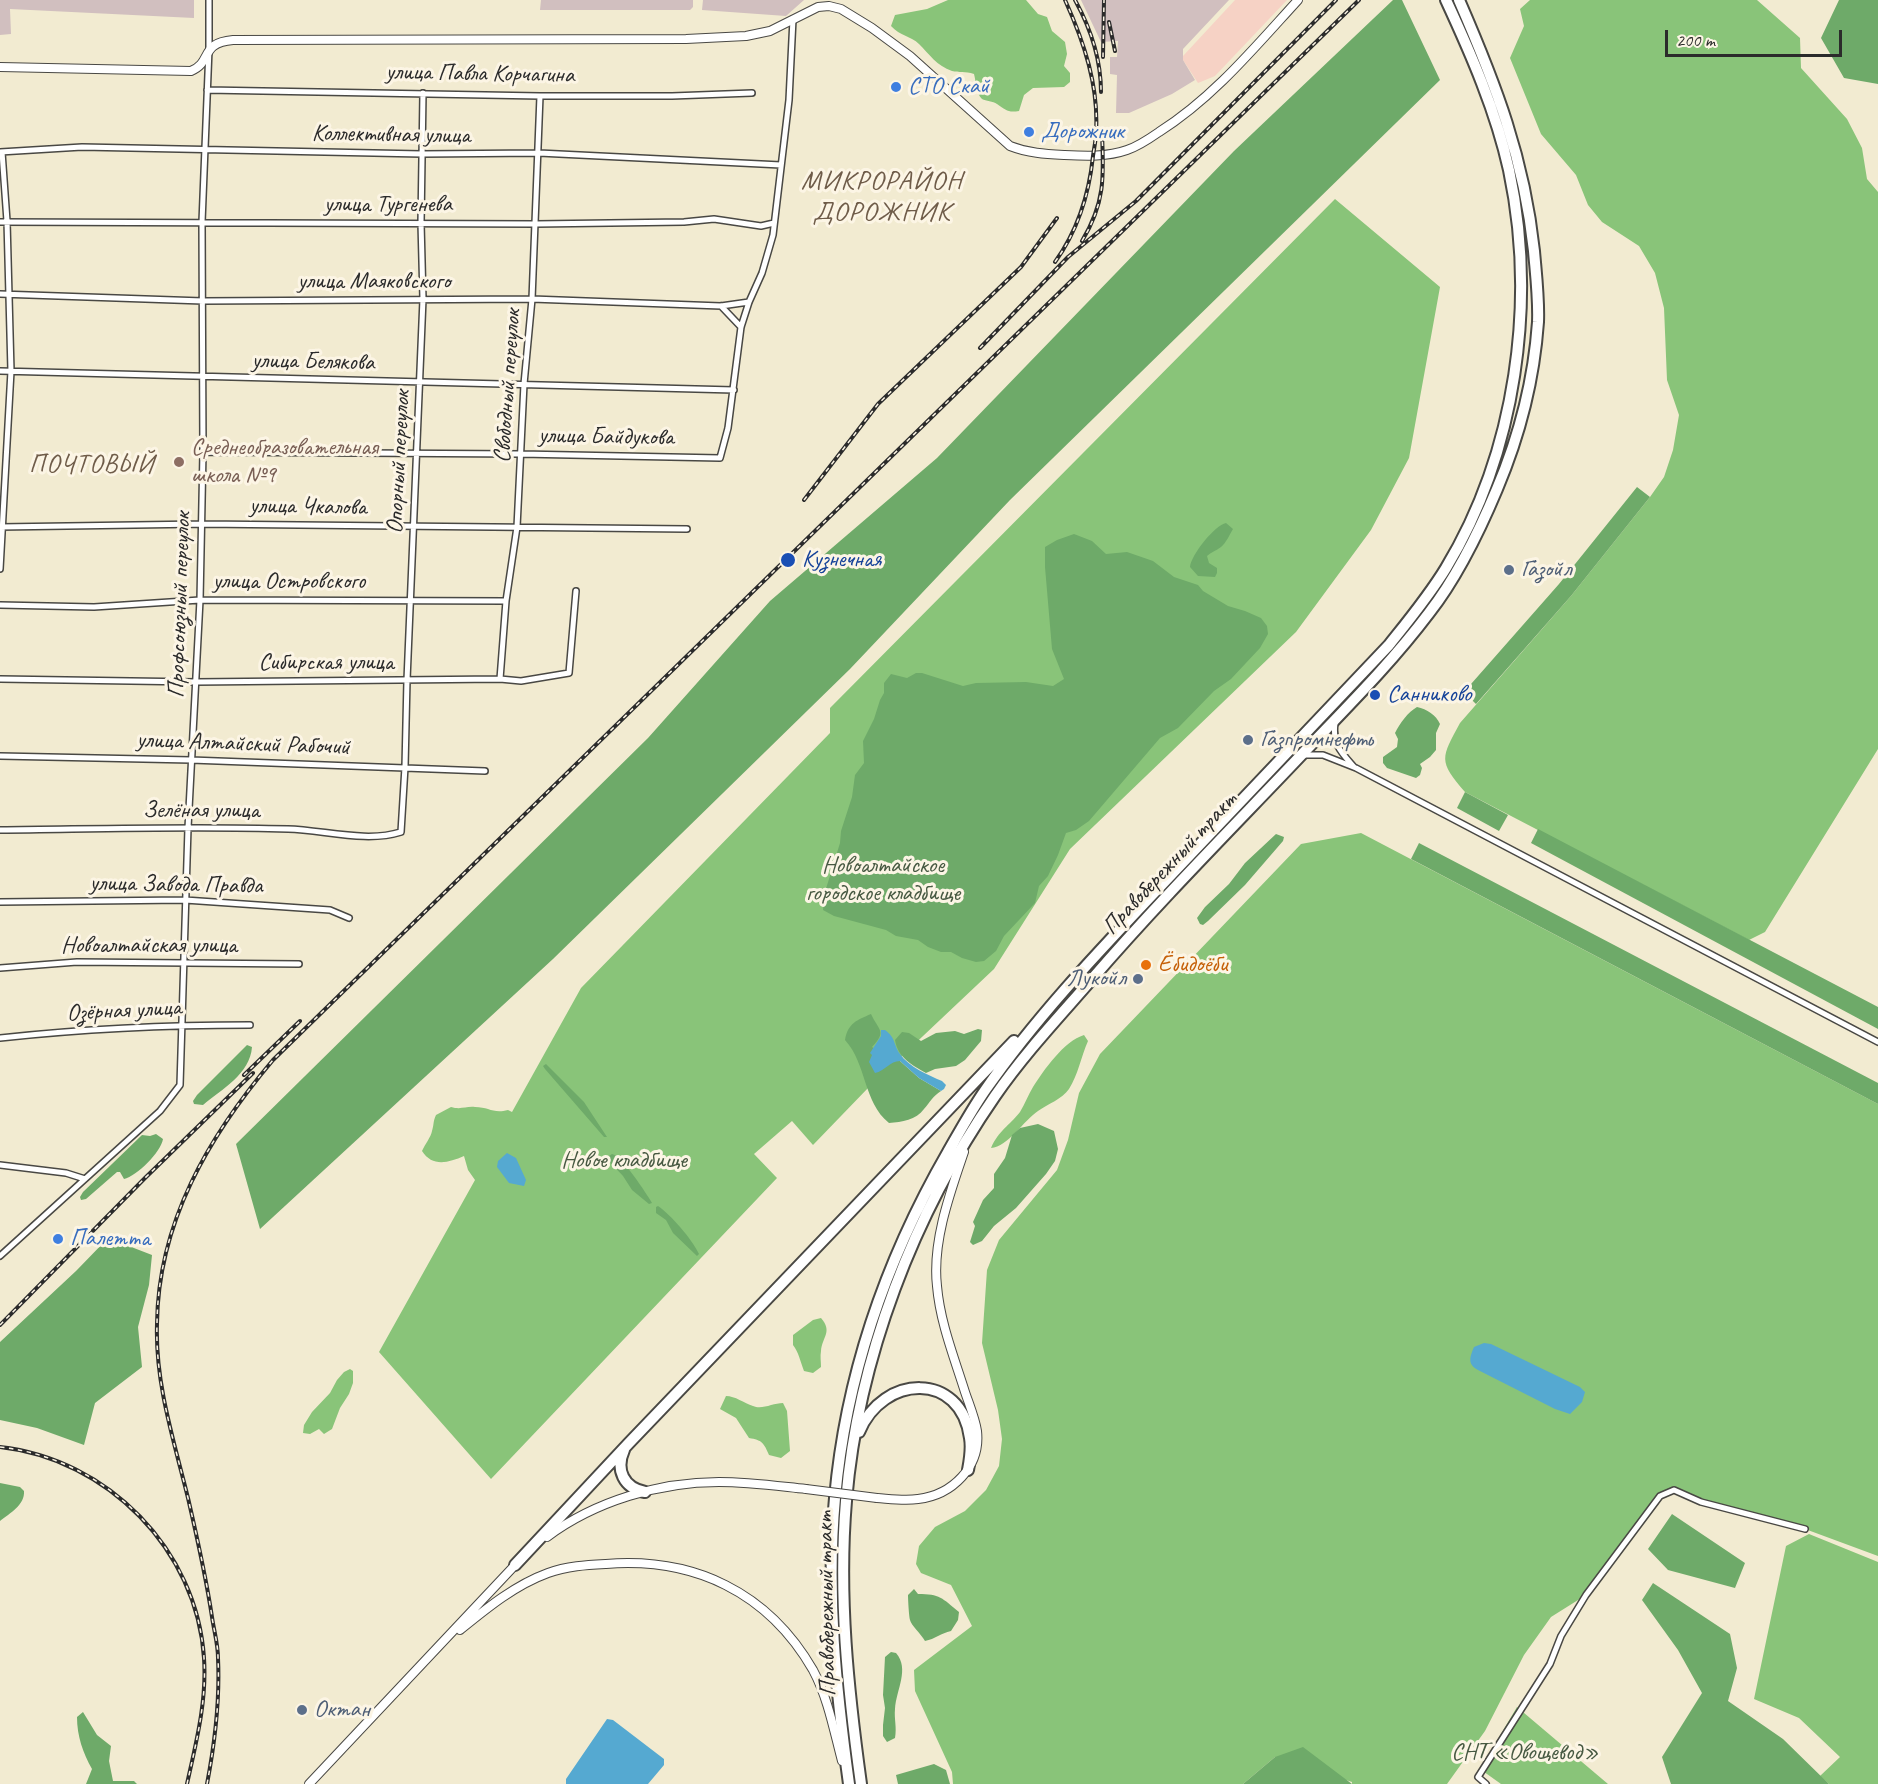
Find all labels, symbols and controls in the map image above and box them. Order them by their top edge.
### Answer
scale bar [1668,18,1845,56]
text: 200 m [1676,29,1715,51]
street label: улица Павла Корчагина [385,58,575,90]
place label: СТО Скай [908,73,989,101]
marker: СТО Скай [889,80,903,94]
place label: Дорожник [1041,118,1124,146]
street label: Коллективная улица [312,119,470,151]
marker: Дорожник [1022,125,1036,139]
district label: МИКРОРАЙОН ДОРОЖНИК [801,166,963,229]
street label: улица Тургенева [324,191,452,219]
street label: улица Маяковского [298,268,450,296]
street label: Свободный переулок [488,308,528,464]
street label: улица Белякова [251,347,375,377]
street label: Опорный переулок [381,389,417,535]
street label: улица Байдукова [538,421,674,453]
place label: Среднеобразовательная школа №9 [191,434,378,490]
district label: ПОЧТОВЫЙ [29,449,155,481]
marker: Среднеобразовательная школа №9 [172,455,186,469]
street label: улица Чкалова [249,492,367,522]
street label: Профсоюзный переулок [162,511,198,699]
place label: Кузнечная [802,546,882,574]
marker: Кузнечная [779,551,797,569]
place label: Газойл [1521,556,1571,584]
marker: Газойл [1502,563,1516,577]
street label: улица Островского [213,568,365,596]
street label: Сибирская улица [258,649,394,677]
place label: Санниково [1387,681,1471,709]
marker: Санниково [1368,688,1382,702]
street label: улица Алтайский Рабочий [136,726,350,762]
place label: Газпромнефть [1260,726,1373,754]
marker: Газпромнефть [1241,733,1255,747]
street label: Правобережный тракт [1097,787,1243,941]
street label: Зелёная улица [143,797,259,825]
park label: Новоалтайское городское кладбище [806,852,960,908]
street label: улица Завода Правда [89,869,263,901]
street label: Новоалтайская улица [61,932,237,960]
place label: Ёбидоёби [1158,951,1228,979]
marker: Ёбидоёби [1139,958,1153,972]
place label: Лукойл [1067,965,1126,993]
marker: Лукойл [1131,972,1145,986]
street label: Озёрная улица [66,994,182,1028]
park label: Новое кладбище [561,1147,687,1175]
place label: Палетта [70,1225,150,1253]
marker: Палетта [51,1232,65,1246]
street label: Правобережный тракт [811,1511,843,1697]
place label: Октан [314,1696,370,1724]
marker: Октан [295,1703,309,1717]
park label: СНТ «Овощевод» [1451,1739,1599,1767]

